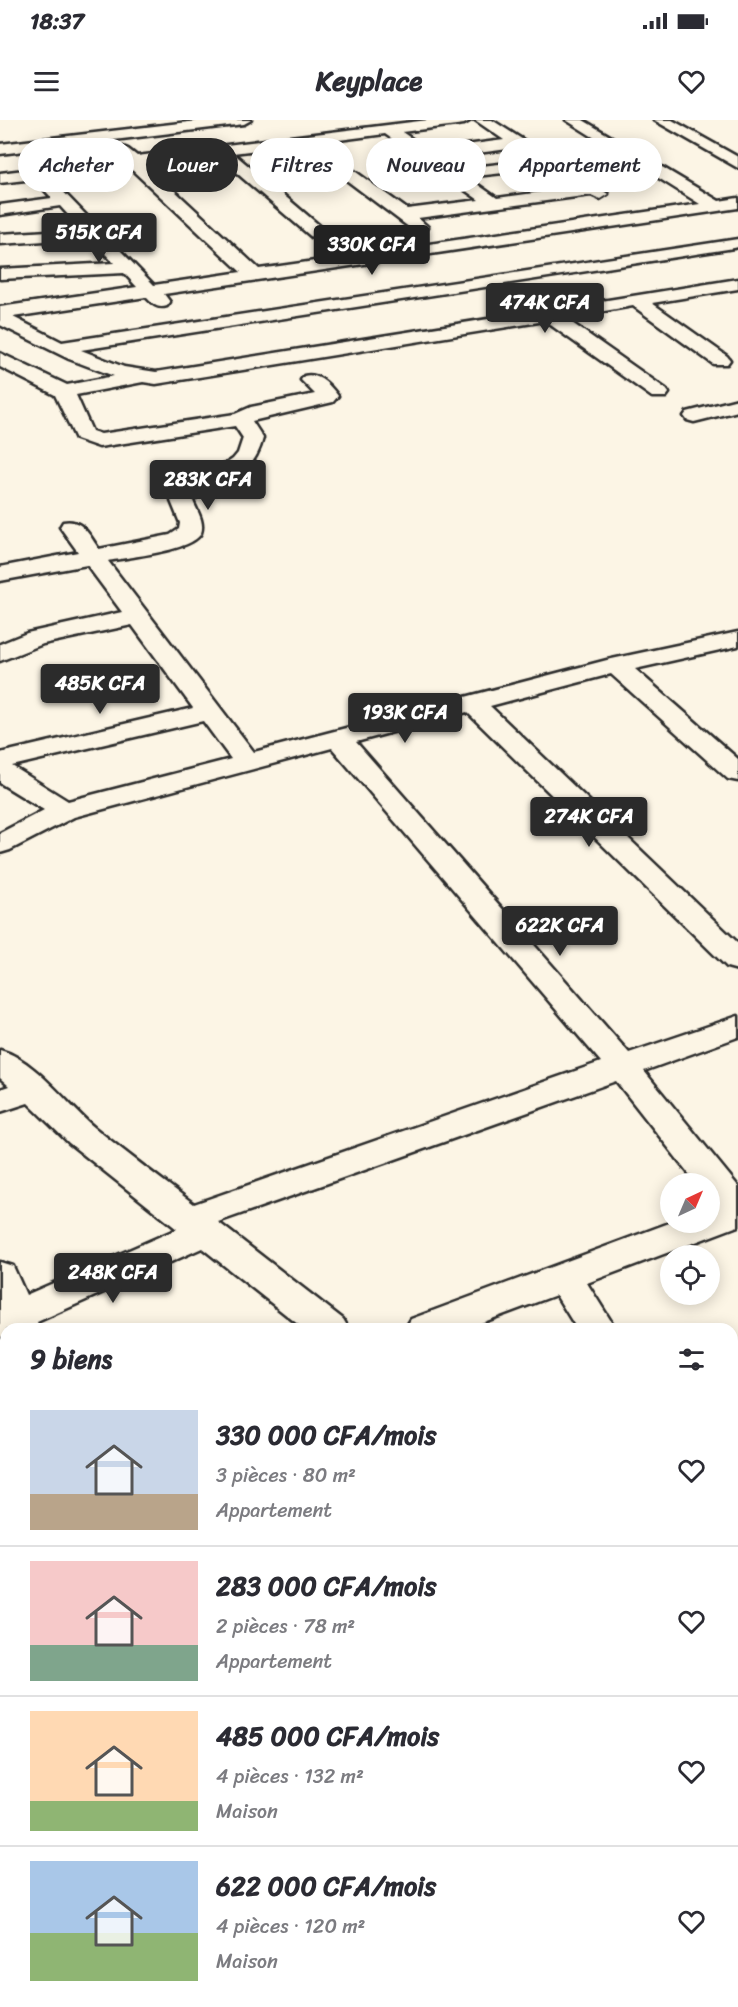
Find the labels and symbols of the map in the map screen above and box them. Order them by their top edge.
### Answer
pin: 515K CFA [37,213,161,264]
pin: 330K CFA [310,225,434,276]
pin: 474K CFA [483,283,607,334]
pin: 283K CFA [146,460,270,511]
pin: 485K CFA [38,664,162,715]
pin: 193K CFA [343,693,467,744]
pin: 274K CFA [527,797,651,848]
pin: 622K CFA [498,906,622,957]
north arrow [660,1173,720,1233]
pin: 248K CFA [51,1253,175,1304]

